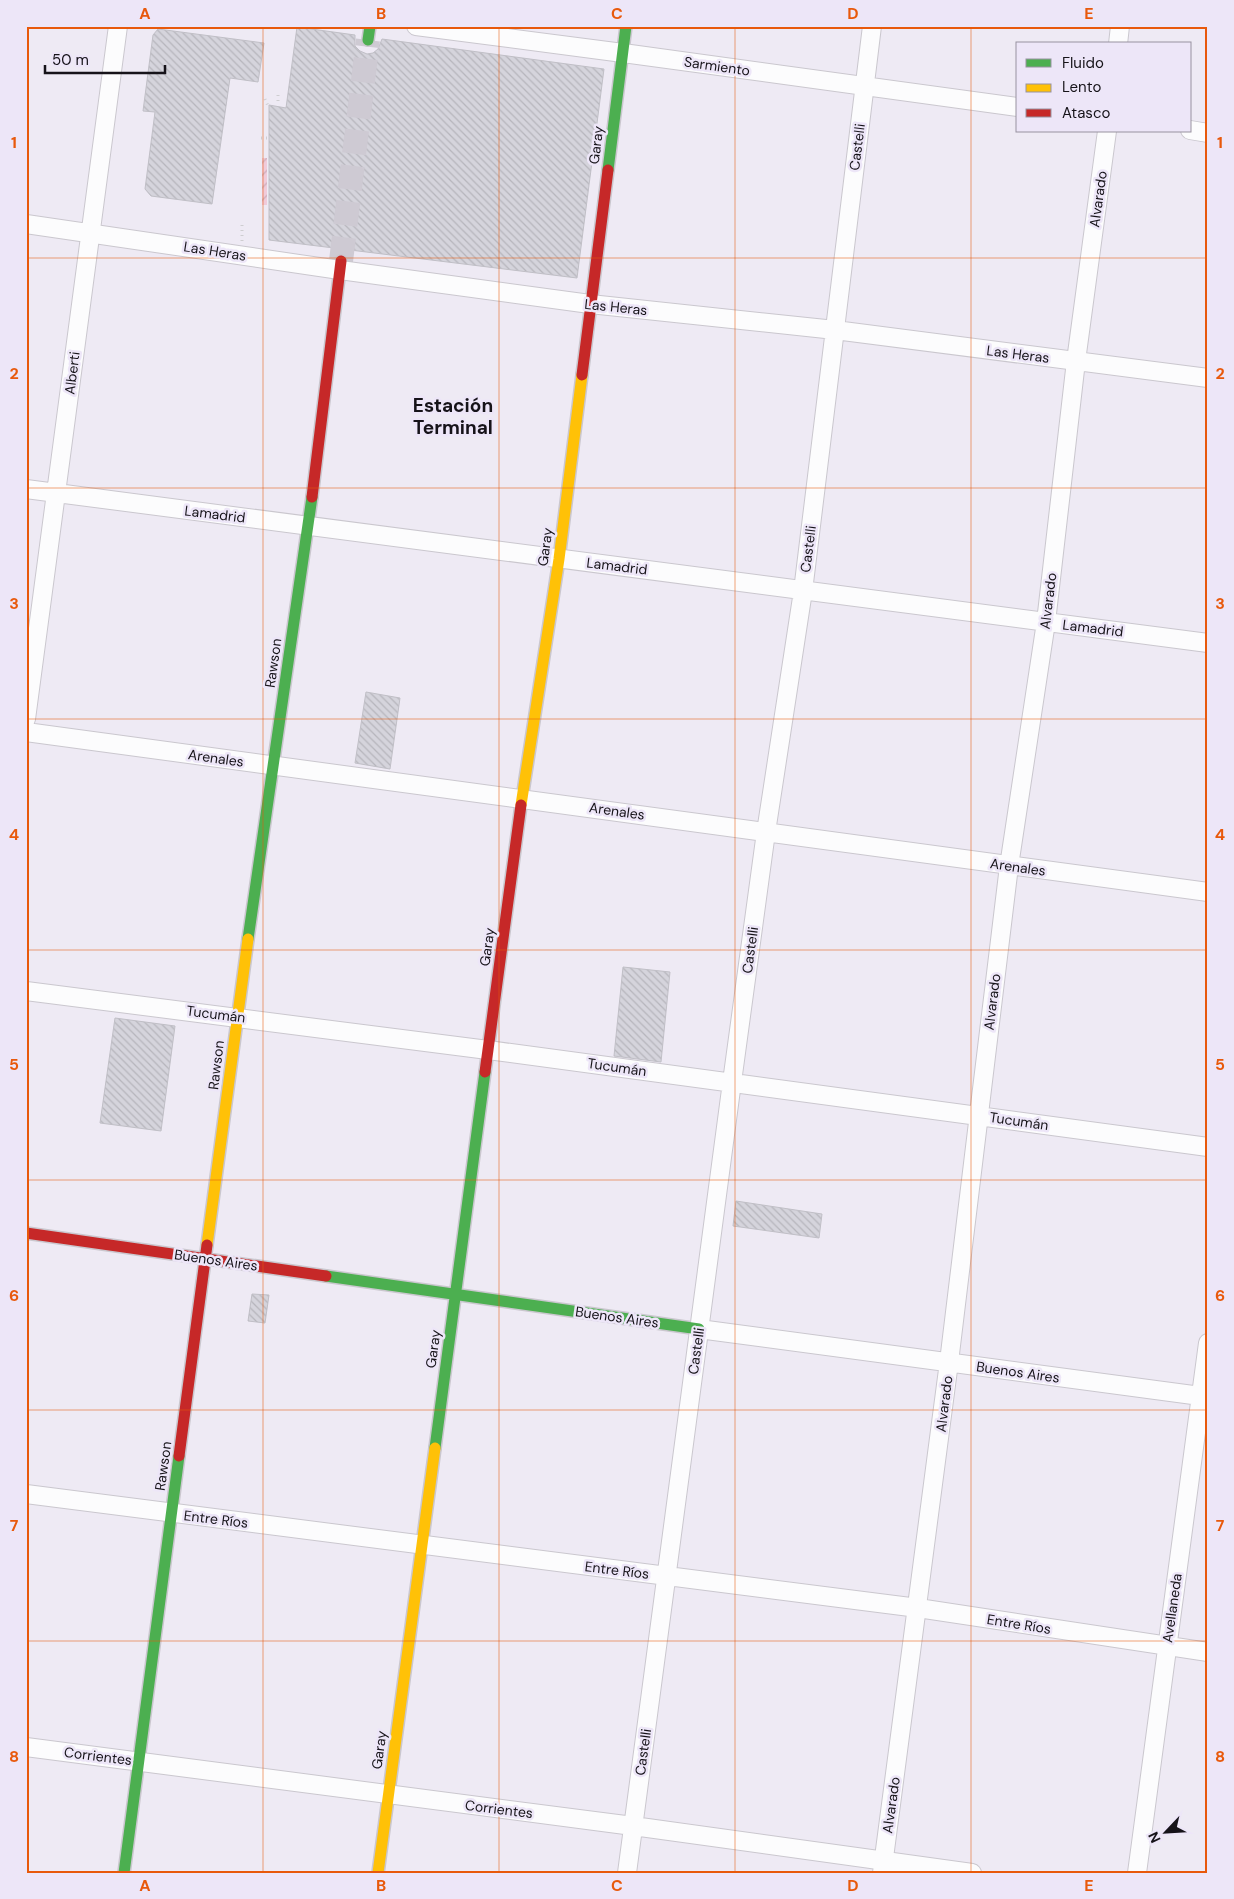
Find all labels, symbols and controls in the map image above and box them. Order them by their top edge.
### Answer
text: A [139,3,151,24]
text: B [376,3,386,24]
text: C [611,3,623,24]
text: D [847,3,859,24]
text: E [1084,3,1094,24]
scale bar [45,42,165,74]
legend [1016,42,1192,132]
text: 50 m [52,50,89,70]
street label: Sarmiento [683,52,751,80]
text: Fluido [1062,53,1104,73]
text: Lento [1062,77,1101,97]
text: Atasco [1062,103,1110,123]
street label: Castelli [845,122,869,172]
street label: Garay [585,125,607,165]
text: 1 [11,132,17,153]
text: 1 [1217,132,1223,153]
street label: Alvarado [1085,170,1111,228]
street label: Las Heras [182,237,248,265]
street label: Las Heras [584,295,648,319]
street label: Las Heras [986,341,1050,367]
street label: Alberti [60,350,84,396]
text: 2 [9,363,19,384]
text: 2 [1215,363,1225,384]
district label: Estación Terminal [413,393,493,440]
street label: Lamadrid [184,501,246,527]
street label: Castelli [796,524,820,574]
street label: Garay [533,526,557,567]
street label: Lamadrid [586,553,648,579]
street label: Alvarado [1036,572,1060,630]
text: 3 [9,593,19,614]
text: 3 [1215,593,1225,614]
street label: Lamadrid [1062,615,1124,641]
street label: Rawson [261,637,285,689]
street label: Arenales [187,745,245,771]
street label: Arenales [588,798,646,824]
text: 4 [9,824,19,845]
text: 4 [1215,824,1225,845]
street label: Arenales [989,854,1047,880]
street label: Castelli [738,925,762,975]
street label: Garay [475,926,499,967]
street label: Alvarado [980,973,1004,1031]
street label: Tucumán [185,1001,247,1027]
street label: Rawson [204,1039,228,1091]
text: 5 [9,1054,19,1075]
street label: Tucumán [586,1054,648,1080]
text: 5 [1215,1054,1225,1075]
street label: Tucumán [988,1108,1050,1134]
street label: Buenos Aires [173,1245,259,1275]
text: 6 [9,1285,19,1306]
text: 6 [1215,1285,1225,1306]
street label: Buenos Aires [574,1302,660,1332]
street label: Castelli [684,1326,708,1376]
street label: Garay [421,1328,445,1369]
street label: Buenos Aires [975,1357,1061,1387]
street label: Alvarado [932,1375,956,1433]
street label: Rawson [151,1440,175,1492]
street label: Entre Ríos [183,1506,249,1532]
text: 7 [10,1515,19,1536]
text: 7 [1216,1515,1225,1536]
street label: Entre Ríos [584,1557,650,1583]
street label: Avellaneda [1158,1572,1186,1644]
street label: Entre Ríos [986,1610,1052,1638]
street label: Castelli [631,1727,655,1777]
street label: Garay [367,1729,391,1770]
street label: Corrientes [63,1743,133,1769]
text: 8 [9,1746,19,1767]
text: 8 [1215,1746,1225,1767]
street label: Alvarado [878,1776,904,1834]
street label: Corrientes [464,1796,534,1822]
north arrow [1142,1806,1192,1856]
text: N [1144,1829,1165,1846]
text: A [139,1875,151,1896]
text: B [376,1875,386,1896]
text: C [611,1875,623,1896]
text: D [847,1875,859,1896]
text: E [1084,1875,1094,1896]

